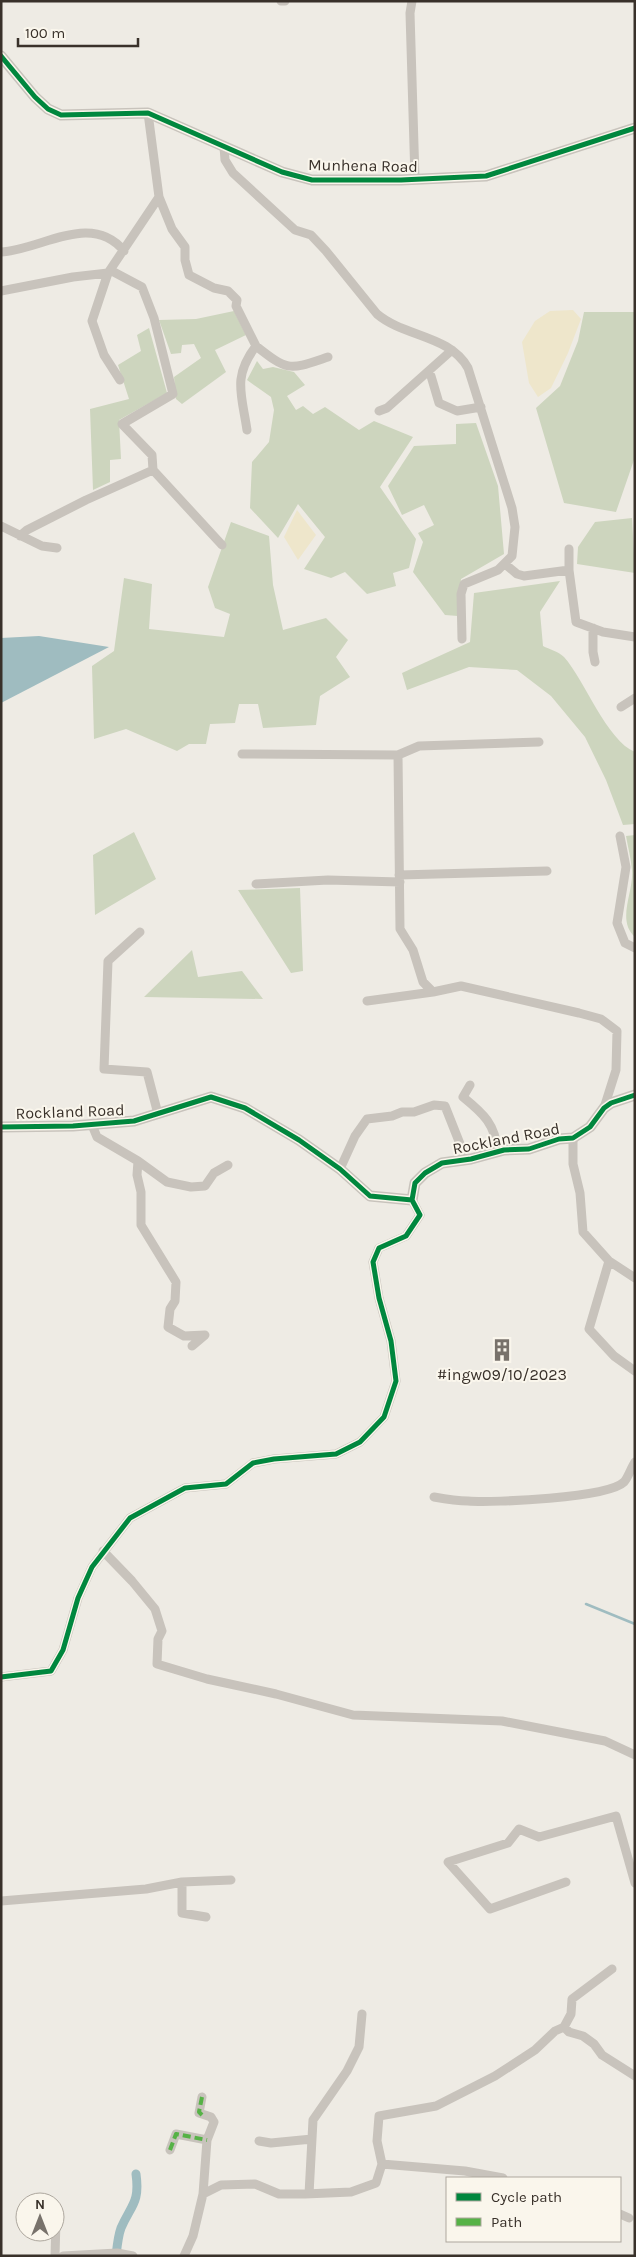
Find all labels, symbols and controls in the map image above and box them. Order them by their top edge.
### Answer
scale bar [18,15,138,47]
text: 100 m [25,24,65,42]
street label: Munhena Road [308,155,418,176]
street label: Rockland Road [15,1100,125,1123]
street label: Rockland Road [451,1119,561,1158]
building icon: #ingw09/10/2023 [489,1337,515,1363]
place label: #ingw09/10/2023 [437,1365,567,1384]
legend [446,2177,621,2242]
text: Cycle path [491,2188,562,2206]
north arrow [15,2192,65,2242]
text: N [35,2196,45,2213]
text: Path [491,2213,522,2231]

